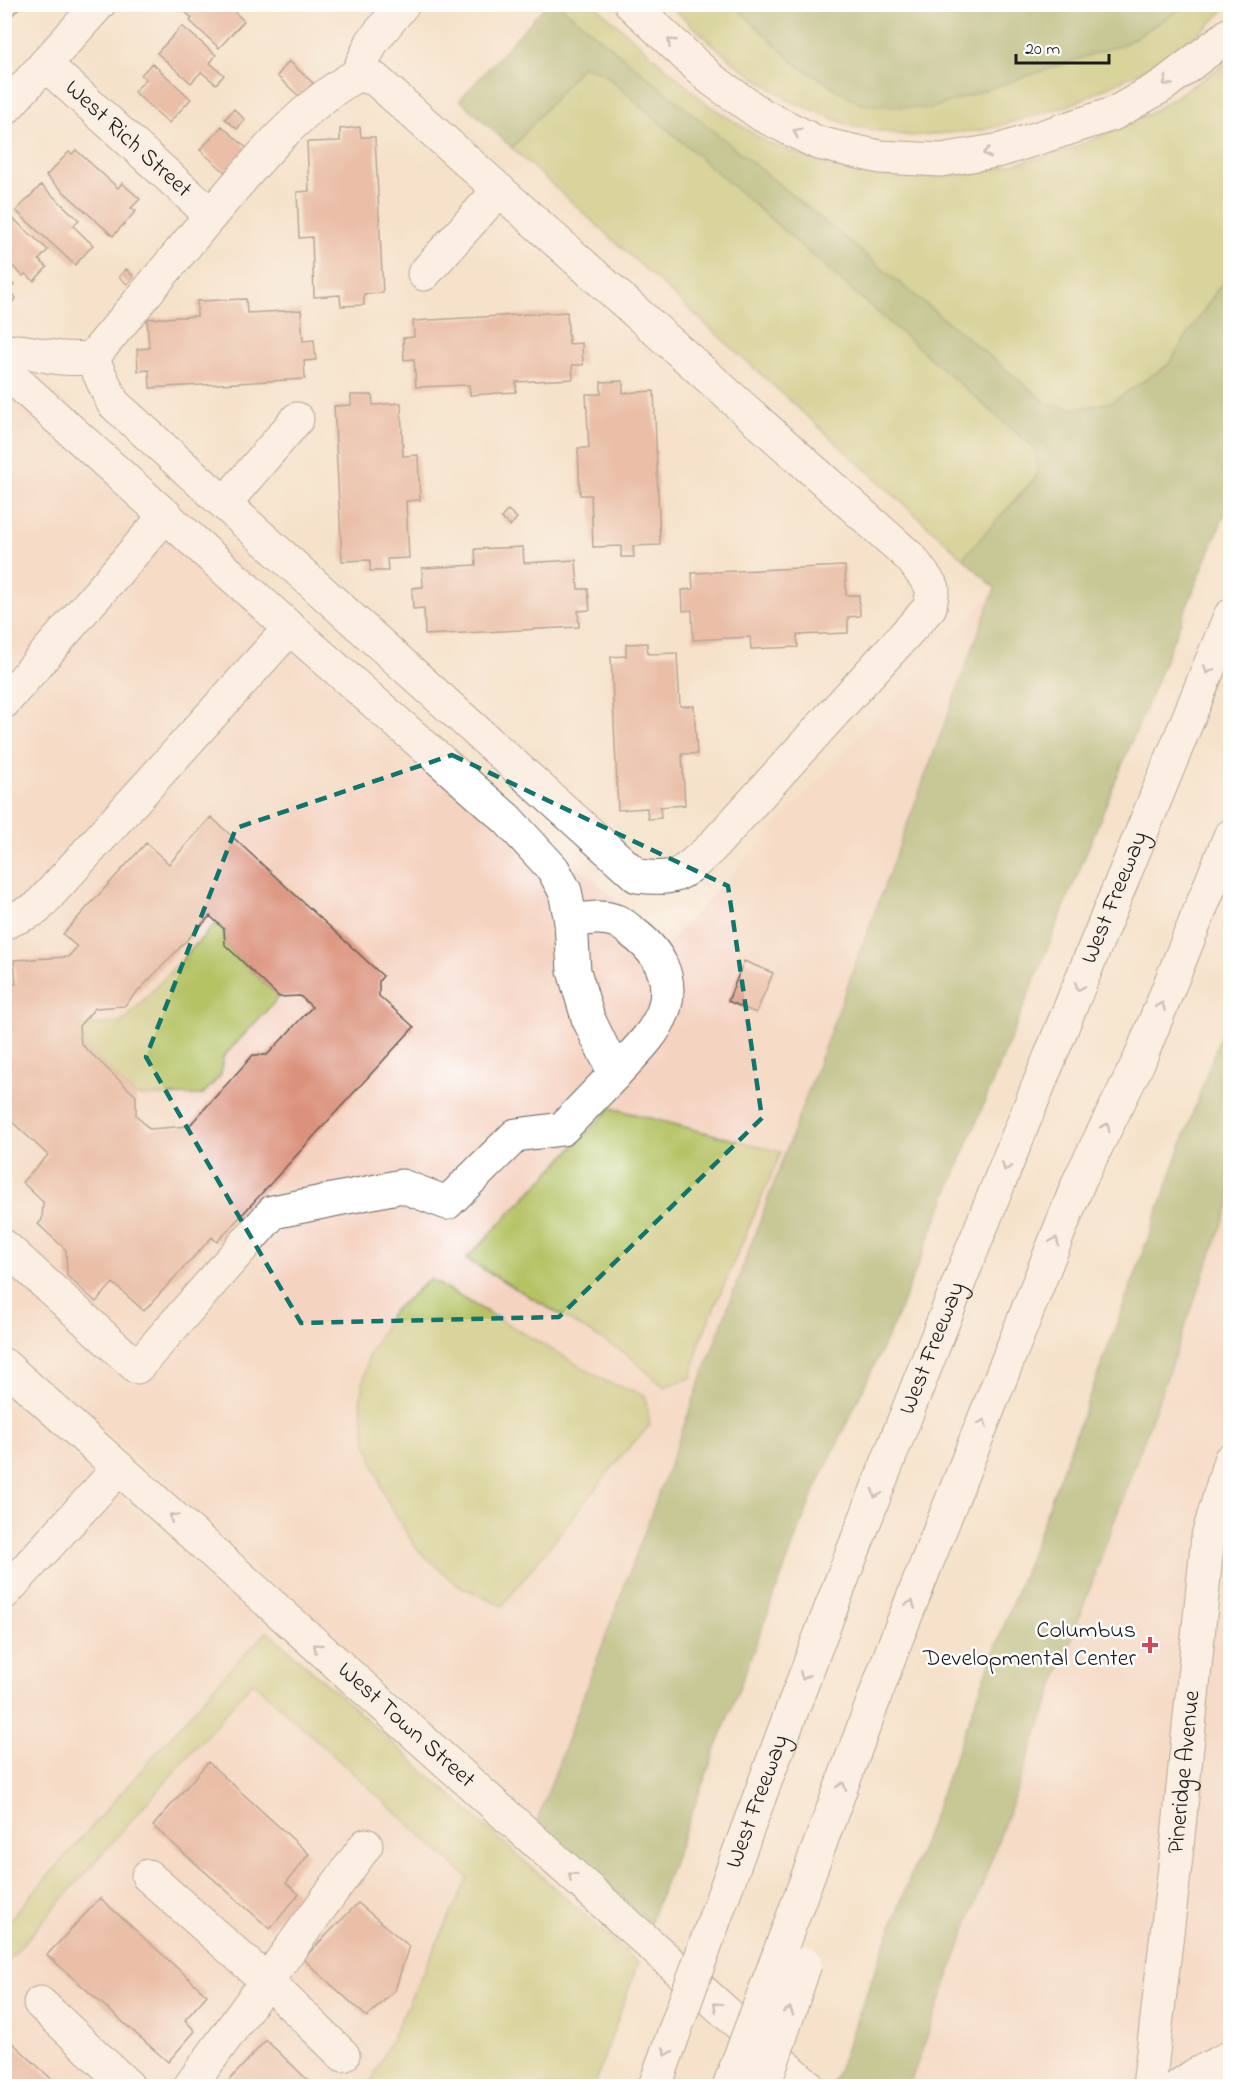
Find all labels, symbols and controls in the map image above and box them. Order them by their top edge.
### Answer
scale bar [1016,27,1109,65]
text: 20 m [1025,37,1060,63]
one-way arrow [667,38,678,49]
street label: West Rich Street [56,72,200,207]
one-way arrow [1163,75,1174,86]
one-way arrow [792,128,803,139]
one-way arrow [982,146,992,158]
one-way arrow [1203,664,1215,675]
street label: West Freeway [1072,826,1159,969]
one-way arrow [1074,980,1086,991]
one-way arrow [1154,1002,1166,1013]
one-way arrow [1098,1122,1110,1133]
one-way arrow [1000,1161,1013,1172]
one-way arrow [1048,1237,1060,1248]
street label: West Freeway [891,1276,976,1420]
one-way arrow [976,1418,988,1429]
one-way arrow [871,1488,883,1499]
one-way arrow [169,1513,179,1524]
one-way arrow [903,1599,916,1610]
place label: Columbus Developmental Center [922,1614,1137,1677]
marker: Columbus Developmental Center [1141,1636,1159,1654]
one-way arrow [314,1643,324,1654]
street label: West Town Street [329,1654,483,1797]
one-way arrow [799,1670,812,1680]
street label: Pineridge Avenue [1159,1688,1210,1855]
street label: West Freeway [717,1730,800,1873]
one-way arrow [834,1781,847,1792]
one-way arrow [568,1872,578,1883]
one-way arrow [713,2002,724,2013]
one-way arrow [782,2006,795,2017]
one-way arrow [662,2046,675,2057]

